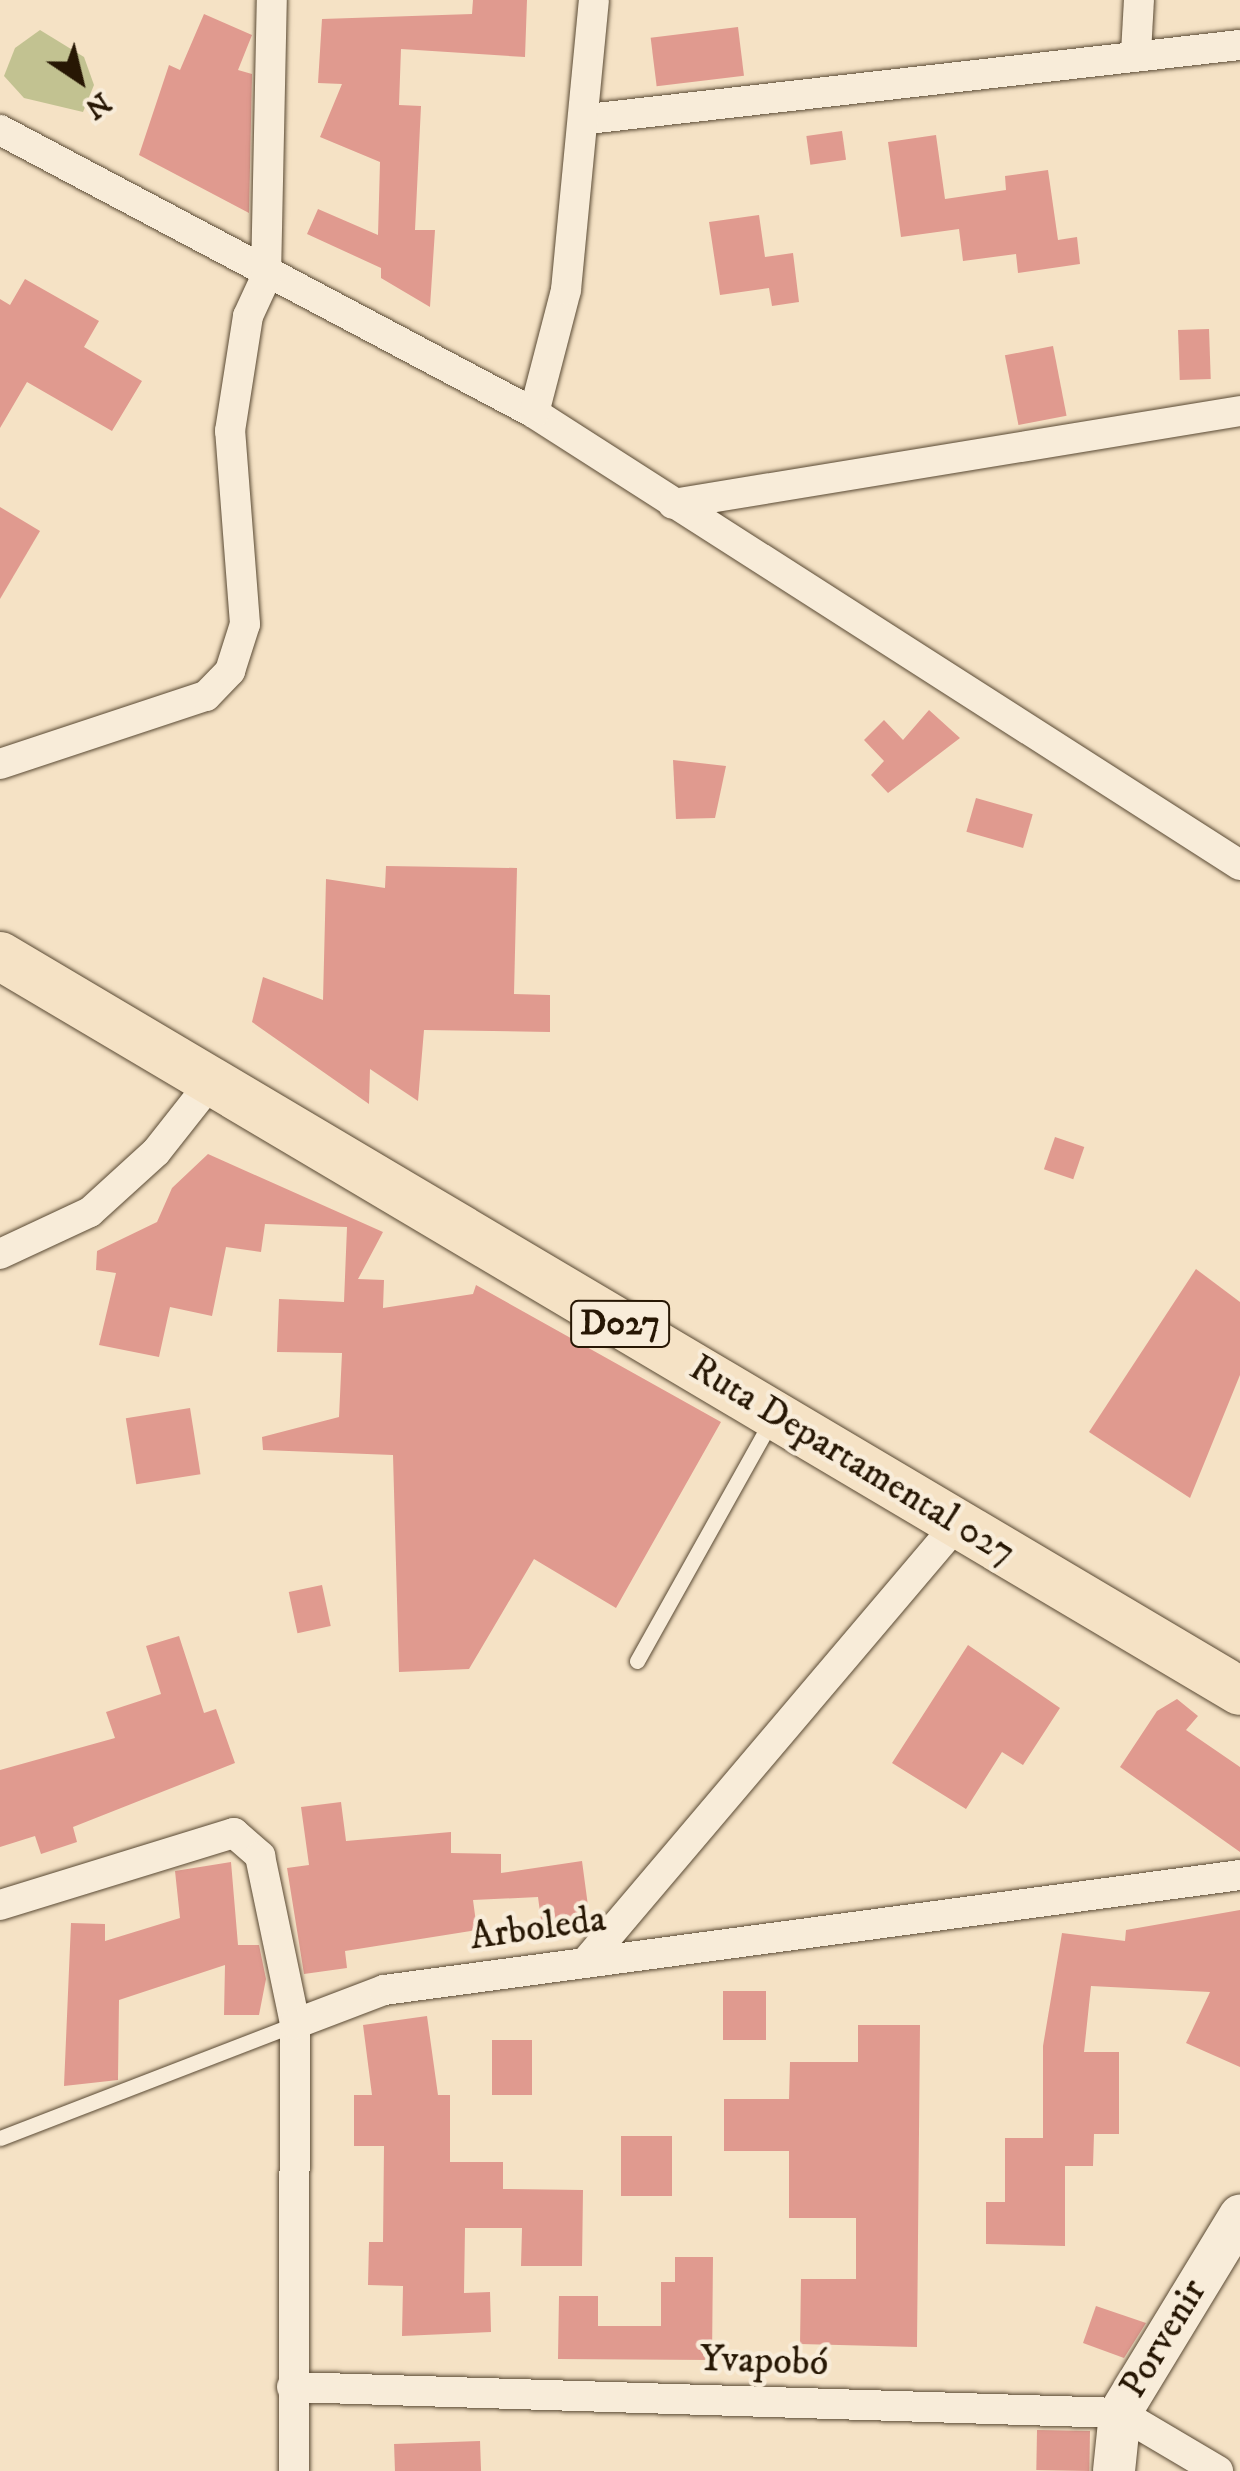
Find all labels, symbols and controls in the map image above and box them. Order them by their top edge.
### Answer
north arrow [30,30,130,130]
text: N [78,84,117,126]
road number: D027 [570,1294,670,1354]
street label: Ruta Departamental 027 [681,1346,1023,1576]
street label: Arboleda [467,1897,609,1961]
street label: Porvenir [1111,2271,1217,2407]
street label: Yvapobó [699,2337,829,2387]

